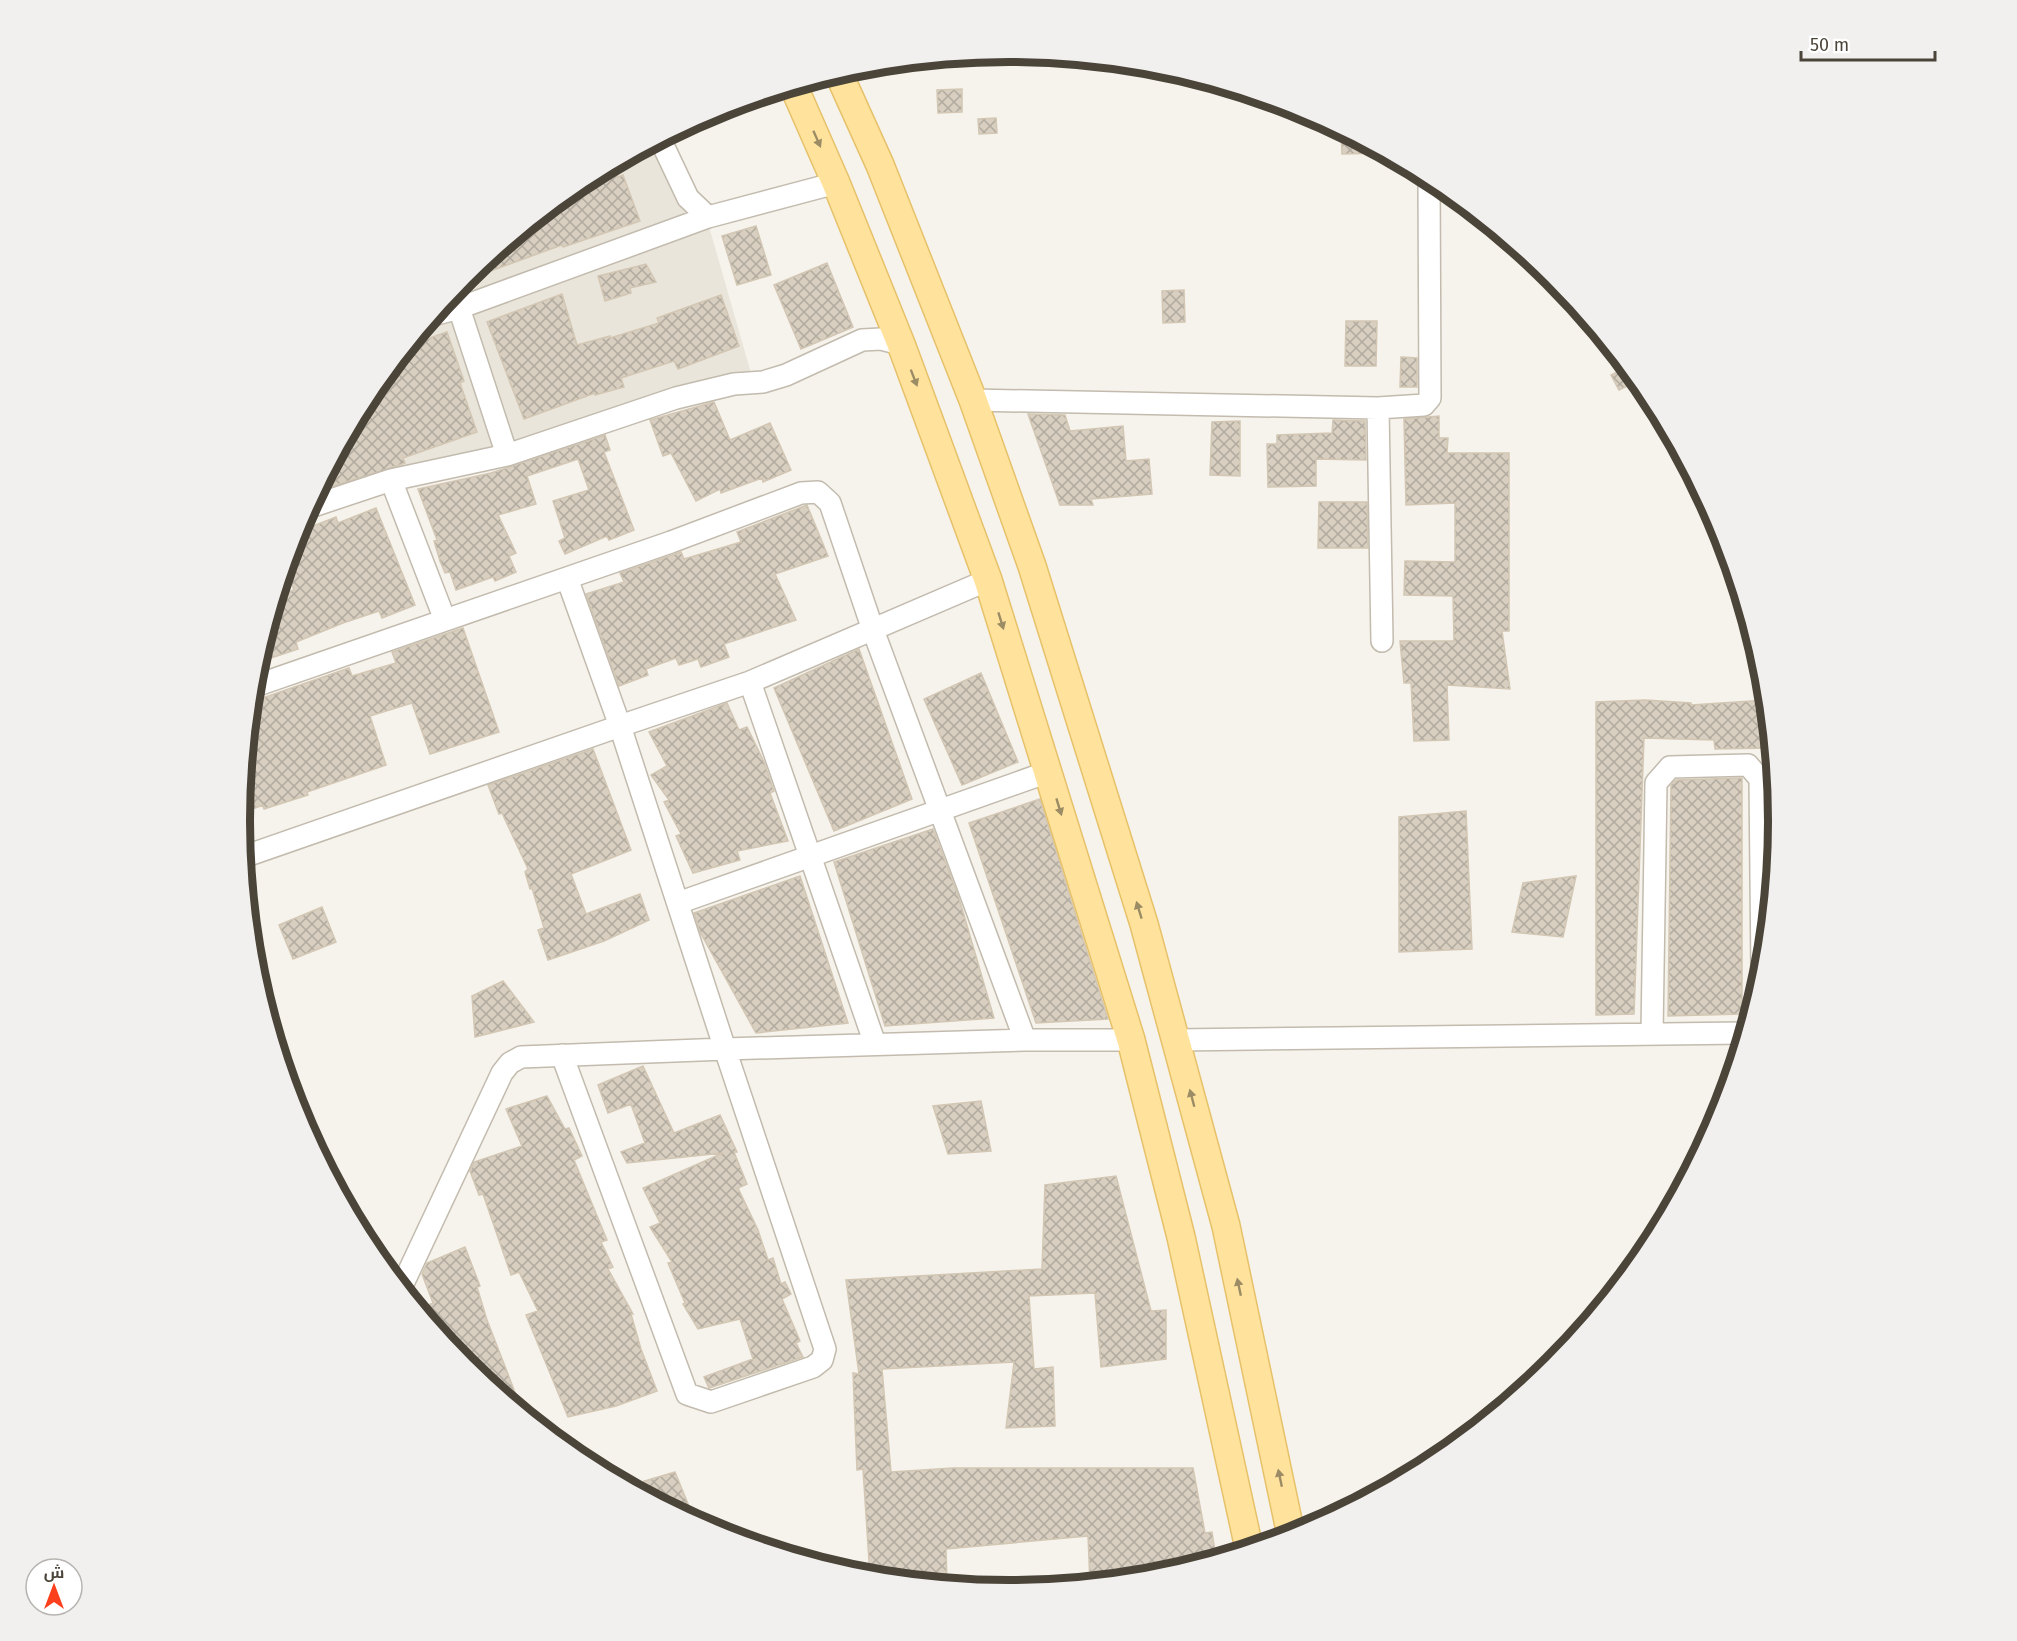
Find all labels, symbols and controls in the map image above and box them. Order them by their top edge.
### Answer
scale bar [1801,24,1934,62]
text: 50 m [1810,34,1849,56]
one-way arrow [813,130,822,148]
one-way arrow [910,369,919,387]
one-way arrow [996,612,1006,630]
one-way arrow [1055,798,1064,816]
one-way arrow [1134,901,1143,919]
one-way arrow [1187,1089,1197,1107]
one-way arrow [1234,1278,1244,1296]
one-way arrow [1275,1468,1284,1487]
north arrow [24,1557,84,1617]
text: ش [44,1563,64,1582]

